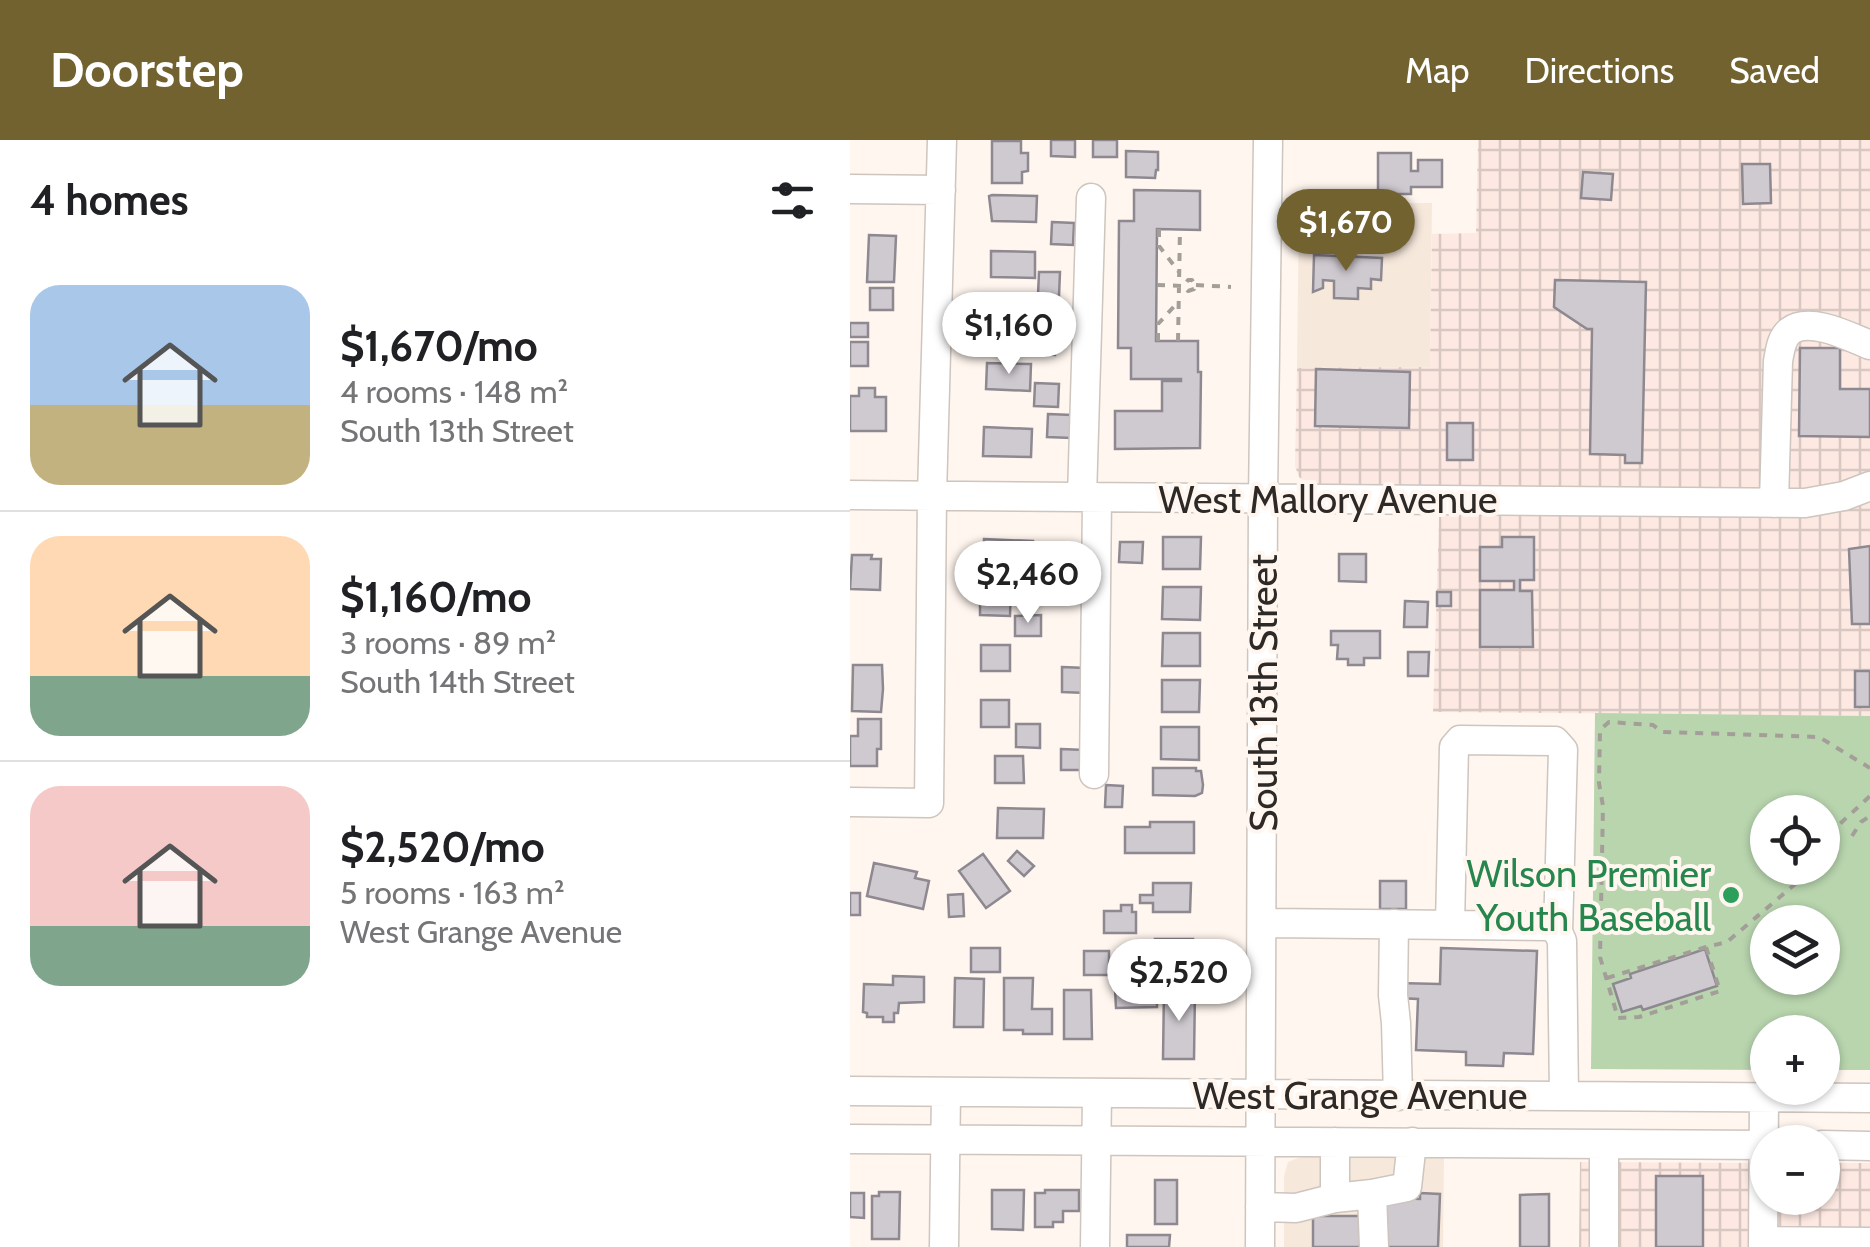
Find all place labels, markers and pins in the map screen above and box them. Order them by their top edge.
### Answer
pin: $1,670 [1265,189,1427,274]
pin: $1,160 [928,292,1090,377]
pin: $2,460 [947,541,1109,626]
place label: Wilson Premier Youth Baseball [1467,850,1711,941]
marker: Wilson Premier Youth Baseball [1720,884,1742,906]
pin: $2,520 [1098,939,1260,1024]

